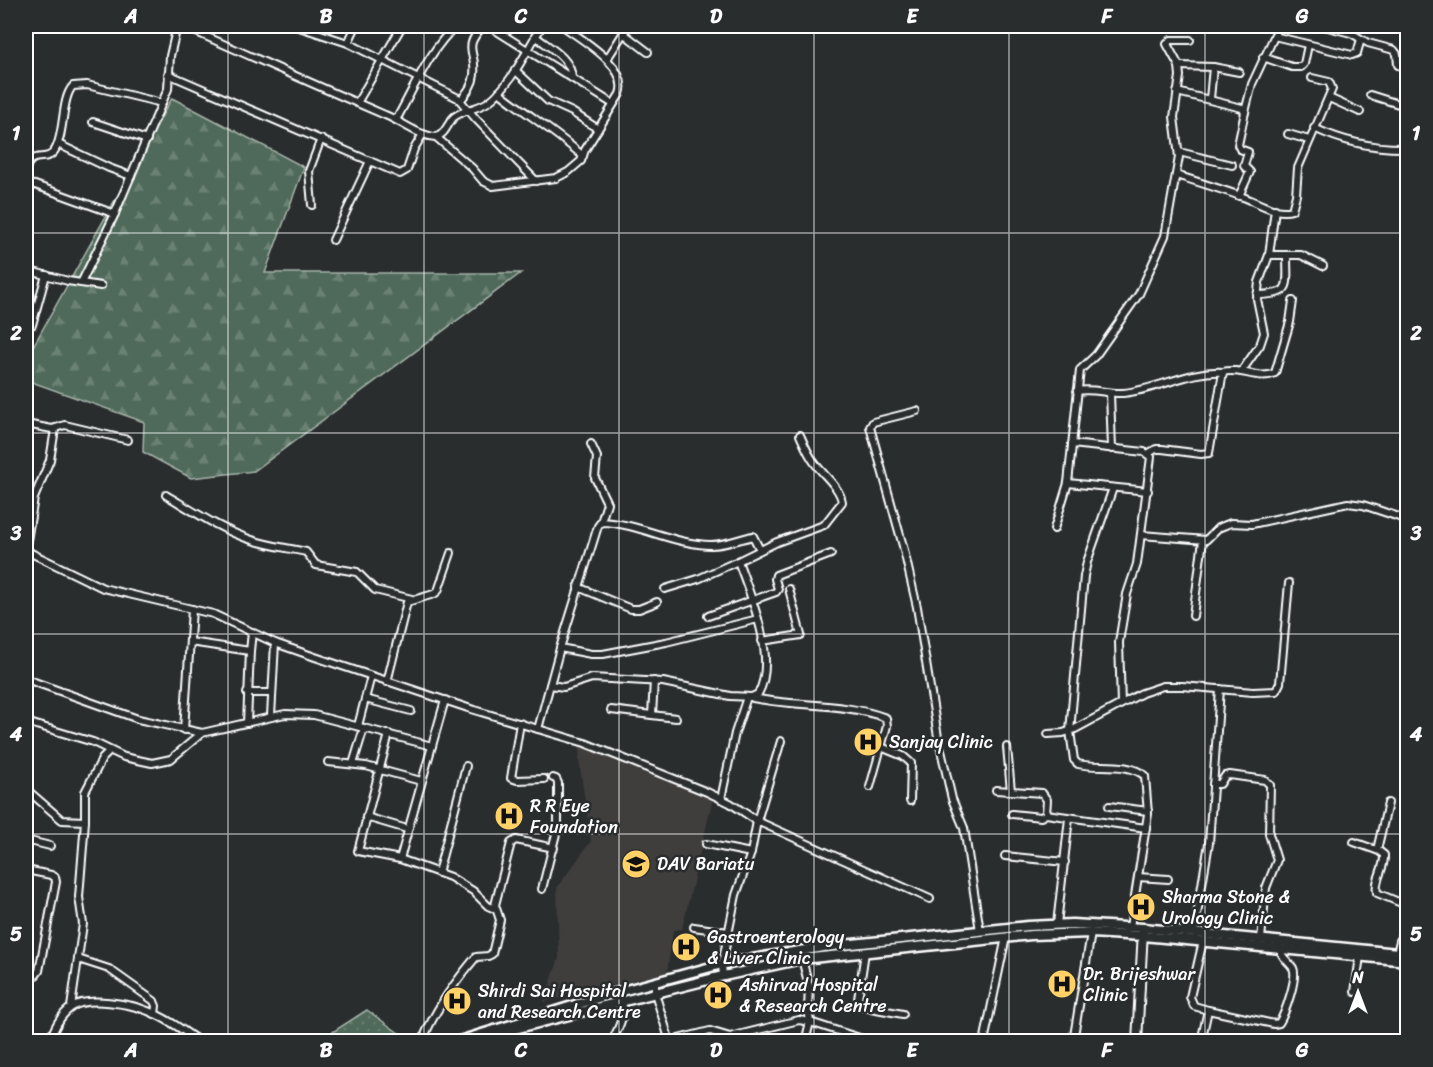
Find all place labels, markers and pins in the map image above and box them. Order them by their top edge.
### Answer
hospital icon: Sanjay Clinic [852,726,884,758]
place label: Sanjay Clinic [889,726,993,758]
place label: R R Eye Foundation [530,790,618,843]
hospital icon: R R Eye Foundation [493,800,525,832]
school or university icon: DAV Bariatu [620,848,652,880]
place label: DAV Bariatu [657,848,755,880]
place label: Sharma Stone & Urology Clinic [1162,881,1290,934]
hospital icon: Sharma Stone & Urology Clinic [1125,891,1157,923]
place label: Gastroenterology & Liver Clinic [707,921,845,974]
hospital icon: Gastroenterology & Liver Clinic [670,931,702,963]
place label: Dr. Brijeshwar Clinic [1083,958,1196,1011]
hospital icon: Dr. Brijeshwar Clinic [1046,968,1078,1000]
place label: Ashirvad Hospital & Research Centre [738,969,886,1022]
place label: Shirdi Sai Hospital and Research Centre [478,975,641,1028]
hospital icon: Ashirvad Hospital & Research Centre [702,979,734,1011]
hospital icon: Shirdi Sai Hospital and Research Centre [441,985,473,1017]

